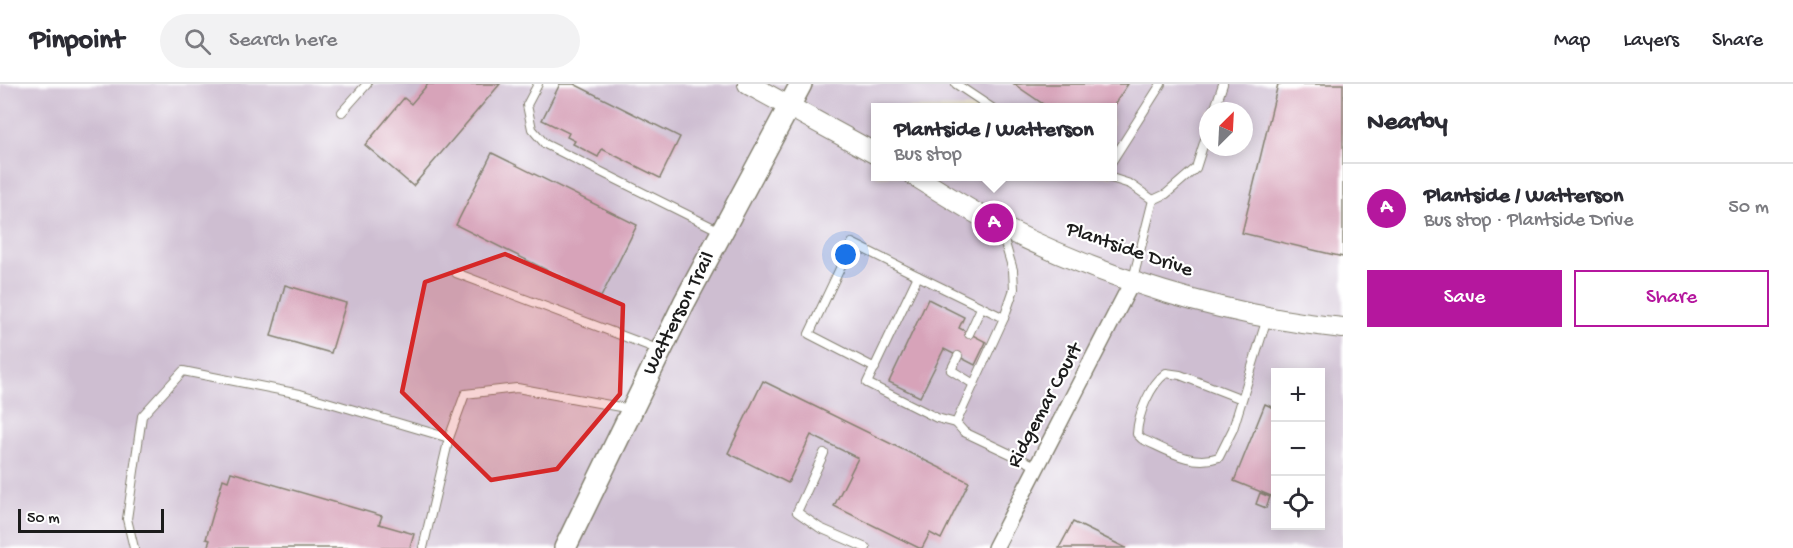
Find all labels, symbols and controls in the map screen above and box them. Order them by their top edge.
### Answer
search box [160,14,580,68]
text: Pinpoint [30,25,124,58]
icon: search [181,25,214,58]
text: Search here [229,28,337,54]
text: Map [1554,29,1590,54]
text: Layers [1623,29,1679,54]
text: Share [1712,29,1763,54]
north arrow [1199,102,1253,156]
popup [871,103,1117,181]
text: Nearby [1367,108,1448,139]
text: Plantside / Watterson [894,118,1094,144]
text: Bus stop [894,144,962,167]
text: Plantside / Watterson [1424,184,1623,210]
text: A [1381,197,1392,220]
text: 50 m [1728,197,1769,220]
pin: A [974,200,1014,246]
text: Bus stop · Plantside Drive [1424,210,1634,233]
street label: Plantside Drive [1061,217,1197,285]
your location [831,240,860,269]
street label: Watterson Trail [638,248,722,380]
button: Save [1367,270,1562,327]
button: Share [1574,270,1769,327]
street label: Ridgemar Court [1003,337,1091,473]
map controls [1271,368,1325,530]
button: + [1271,368,1325,422]
button: − [1271,422,1325,476]
button: locate [1271,476,1325,530]
scale bar [18,506,164,534]
text: 50 m [27,510,60,529]

